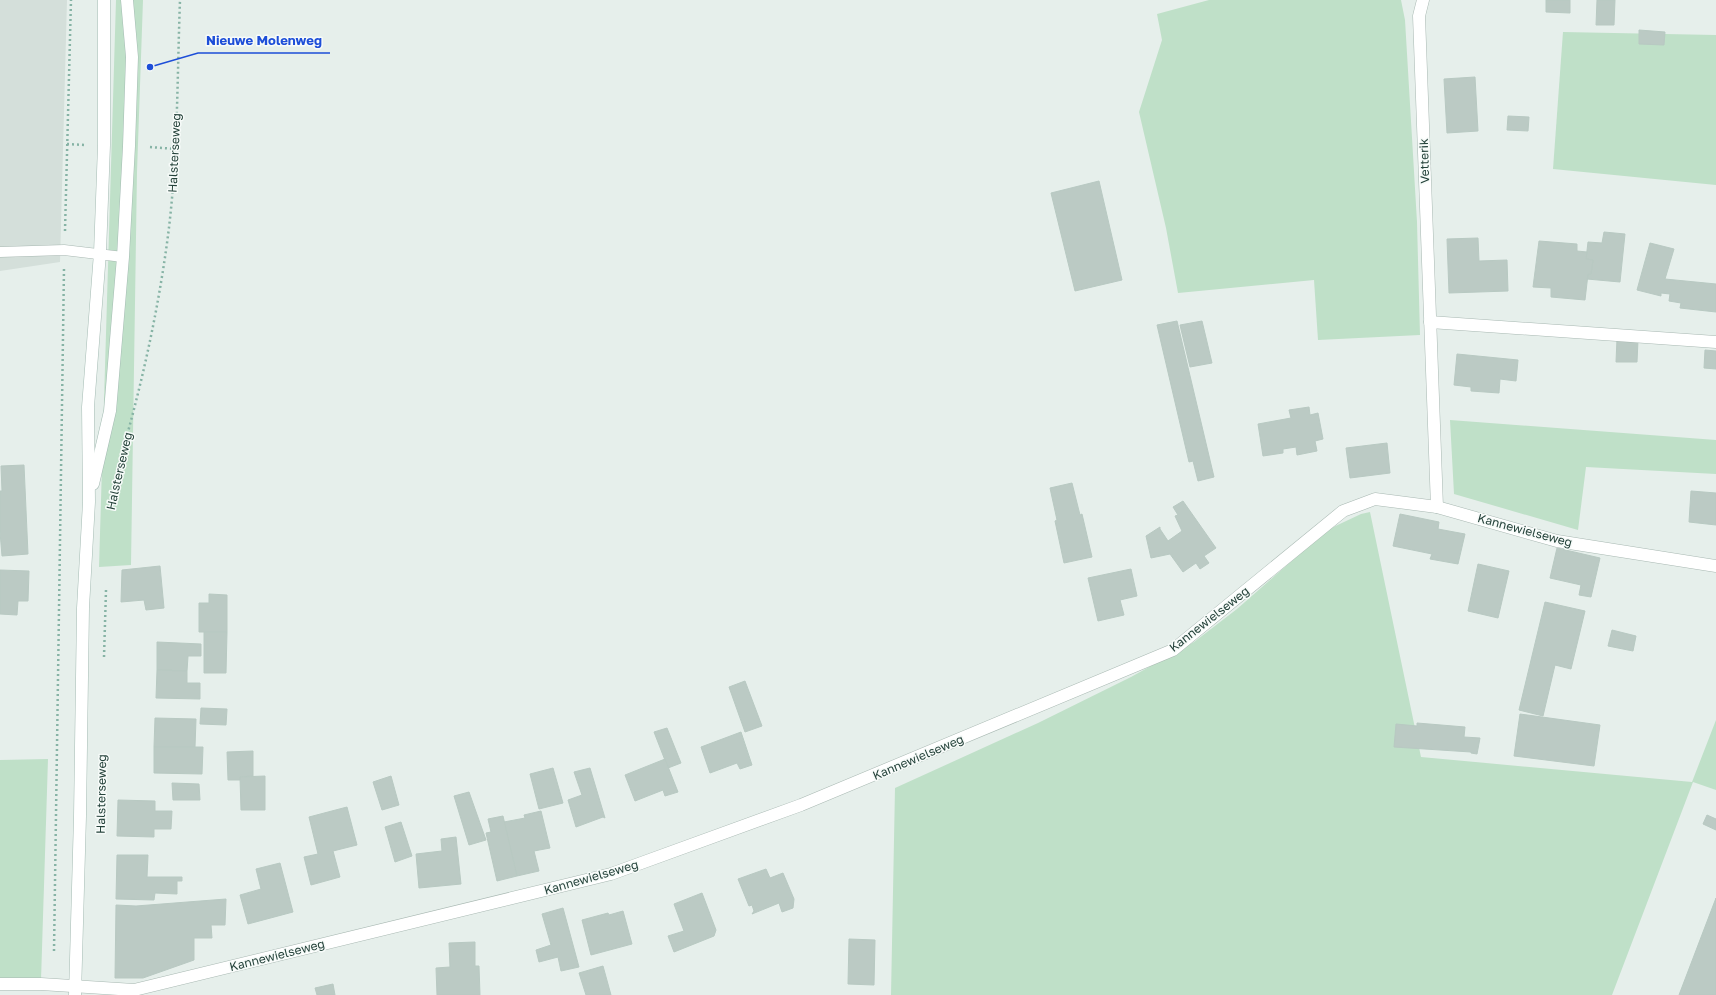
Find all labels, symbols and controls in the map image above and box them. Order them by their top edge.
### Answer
callout: Nieuwe Molenweg [198,28,330,53]
text: Nieuwe Molenweg [206,32,322,48]
street label: Halsterseweg [164,113,184,193]
street label: Vetterik [1416,138,1432,184]
street label: Halsterseweg [103,430,135,512]
street label: Kannewielseweg [1476,510,1574,550]
street label: Kannewielseweg [1166,583,1252,655]
street label: Kannewielseweg [870,731,966,783]
street label: Halsterseweg [93,754,109,834]
street label: Kannewielseweg [542,856,640,898]
street label: Kannewielseweg [228,936,326,974]

